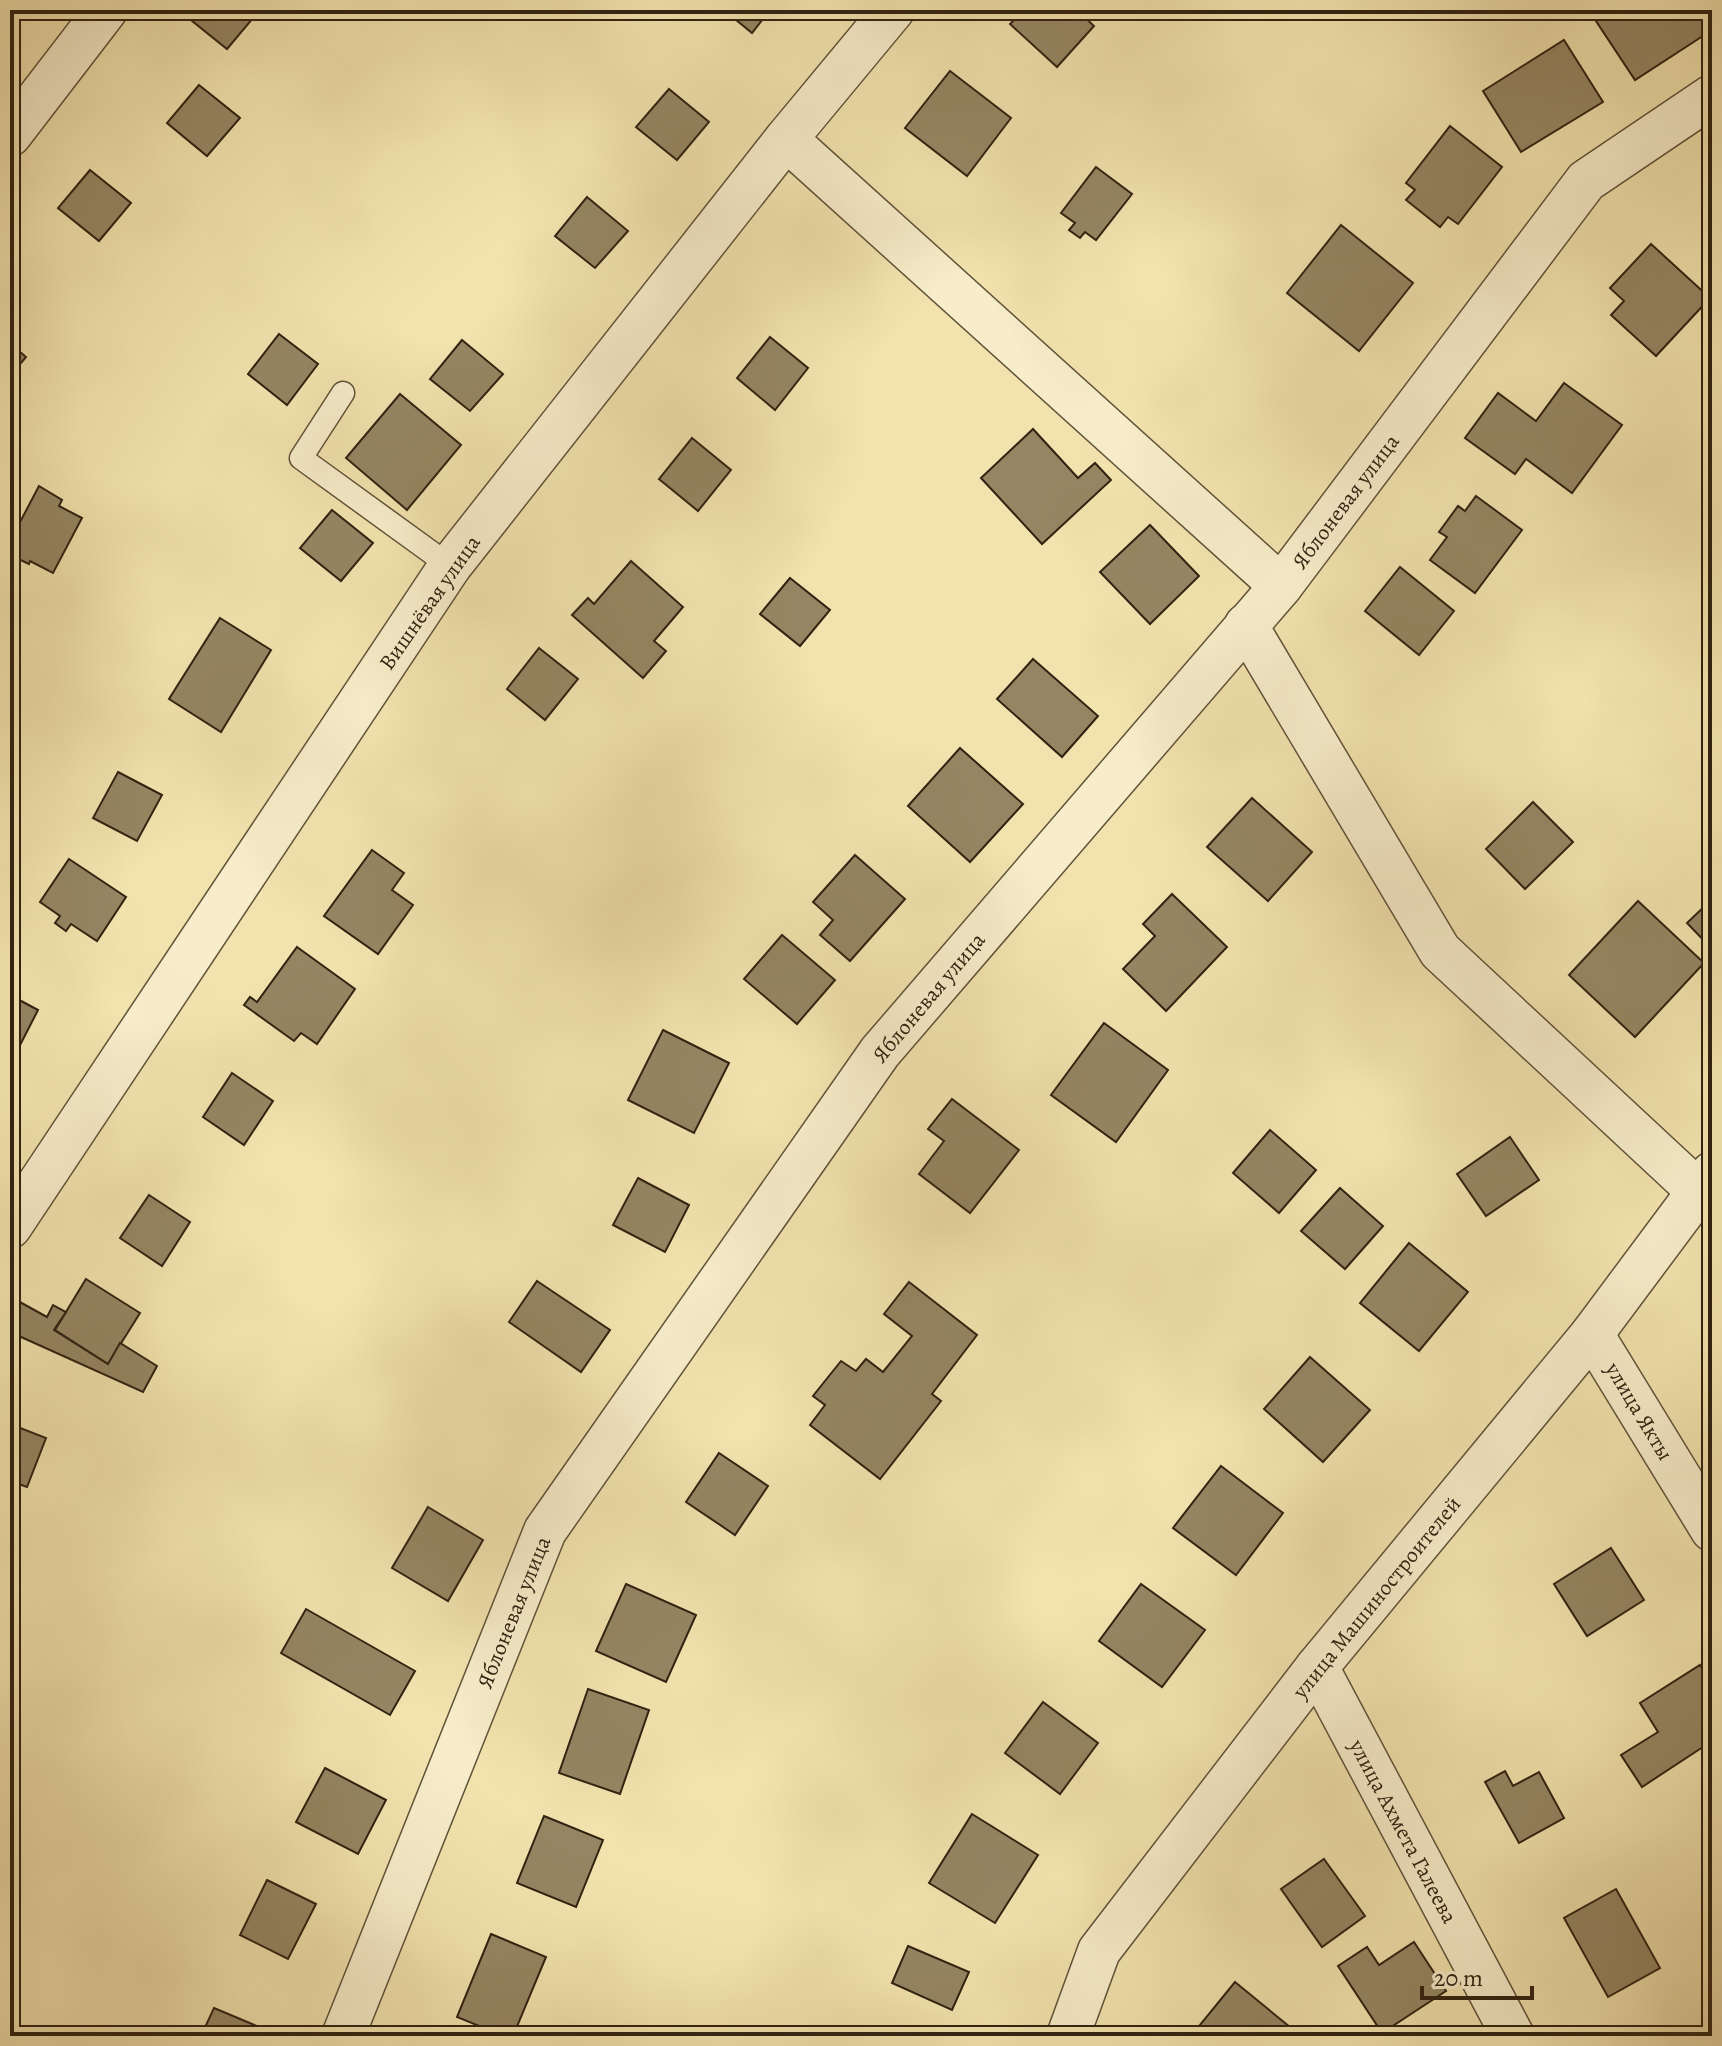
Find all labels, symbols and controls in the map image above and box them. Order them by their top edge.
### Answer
street label: Яблоневая улица [1285,427,1407,575]
street label: Вишнёвая улица [372,528,488,676]
street label: Яблоневая улица [865,925,993,1069]
street label: улица Якты [1598,1356,1680,1466]
street label: улица Машиностроителей [1285,1490,1468,1706]
street label: Яблоневая улица [470,1531,558,1693]
street label: улица Ахмета Галеева [1341,1733,1465,1930]
scale bar [1422,1950,1532,2000]
text: 20 m [1434,1962,1483,1994]

